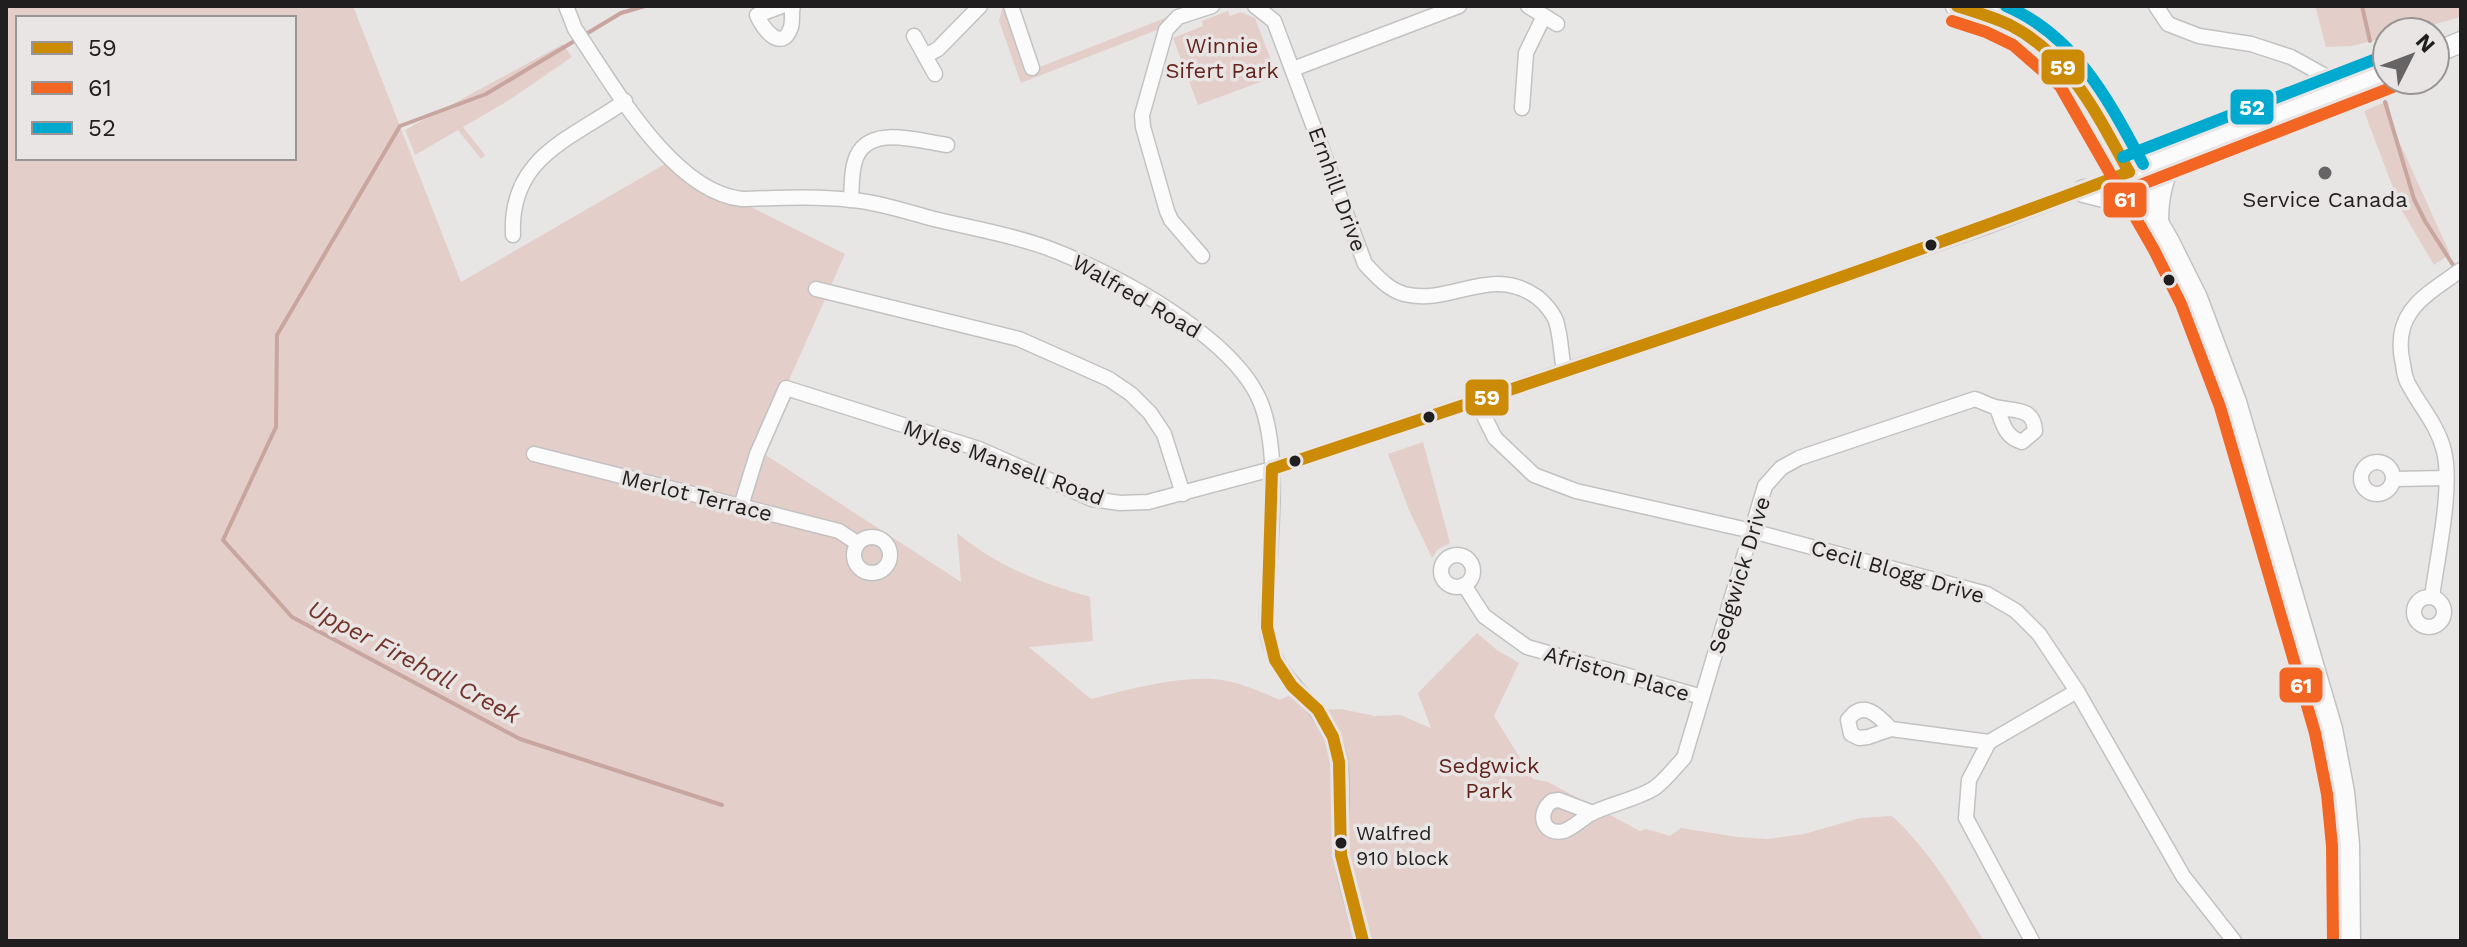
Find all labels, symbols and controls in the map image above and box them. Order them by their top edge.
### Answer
legend [16,16,296,160]
north arrow [2371,16,2451,96]
text: N [2411,29,2440,57]
park label: Winnie Sifert Park [1165,33,1279,83]
text: 59 [88,34,117,62]
line badge: 59 [2040,48,2086,86]
text: 59 [2050,55,2076,80]
text: 61 [88,74,112,102]
line badge: 52 [2229,88,2275,126]
text: 52 [2239,95,2265,120]
text: 52 [88,114,116,142]
street label: Ernhill Drive [1303,123,1372,255]
marker: Service Canada [2316,164,2334,182]
line badge: 61 [2102,181,2148,219]
text: 61 [2114,187,2136,212]
place label: Service Canada [2242,187,2408,212]
unlabelled marker [1923,237,1939,253]
street label: Walfred Road [1068,250,1206,343]
unlabelled marker [2161,272,2177,288]
line badge: 59 [1464,378,1510,417]
text: 59 [1474,385,1500,410]
unlabelled marker [1421,409,1437,425]
street label: Myles Mansell Road [900,415,1108,510]
unlabelled marker [1287,453,1303,469]
street label: Merlot Terrace [619,465,775,526]
street label: Sedgwick Drive [1704,494,1775,657]
street label: Cecil Blogg Drive [1808,535,1988,608]
water label: Upper Firehall Creek [303,594,526,730]
street label: Afriston Place [1541,641,1693,706]
line badge: 61 [2278,666,2324,704]
text: 61 [2290,673,2312,698]
park label: Sedgwick Park [1438,753,1540,803]
place label: Walfred 910 block [1356,821,1449,870]
marker: Walfred 910 block [1333,835,1349,851]

